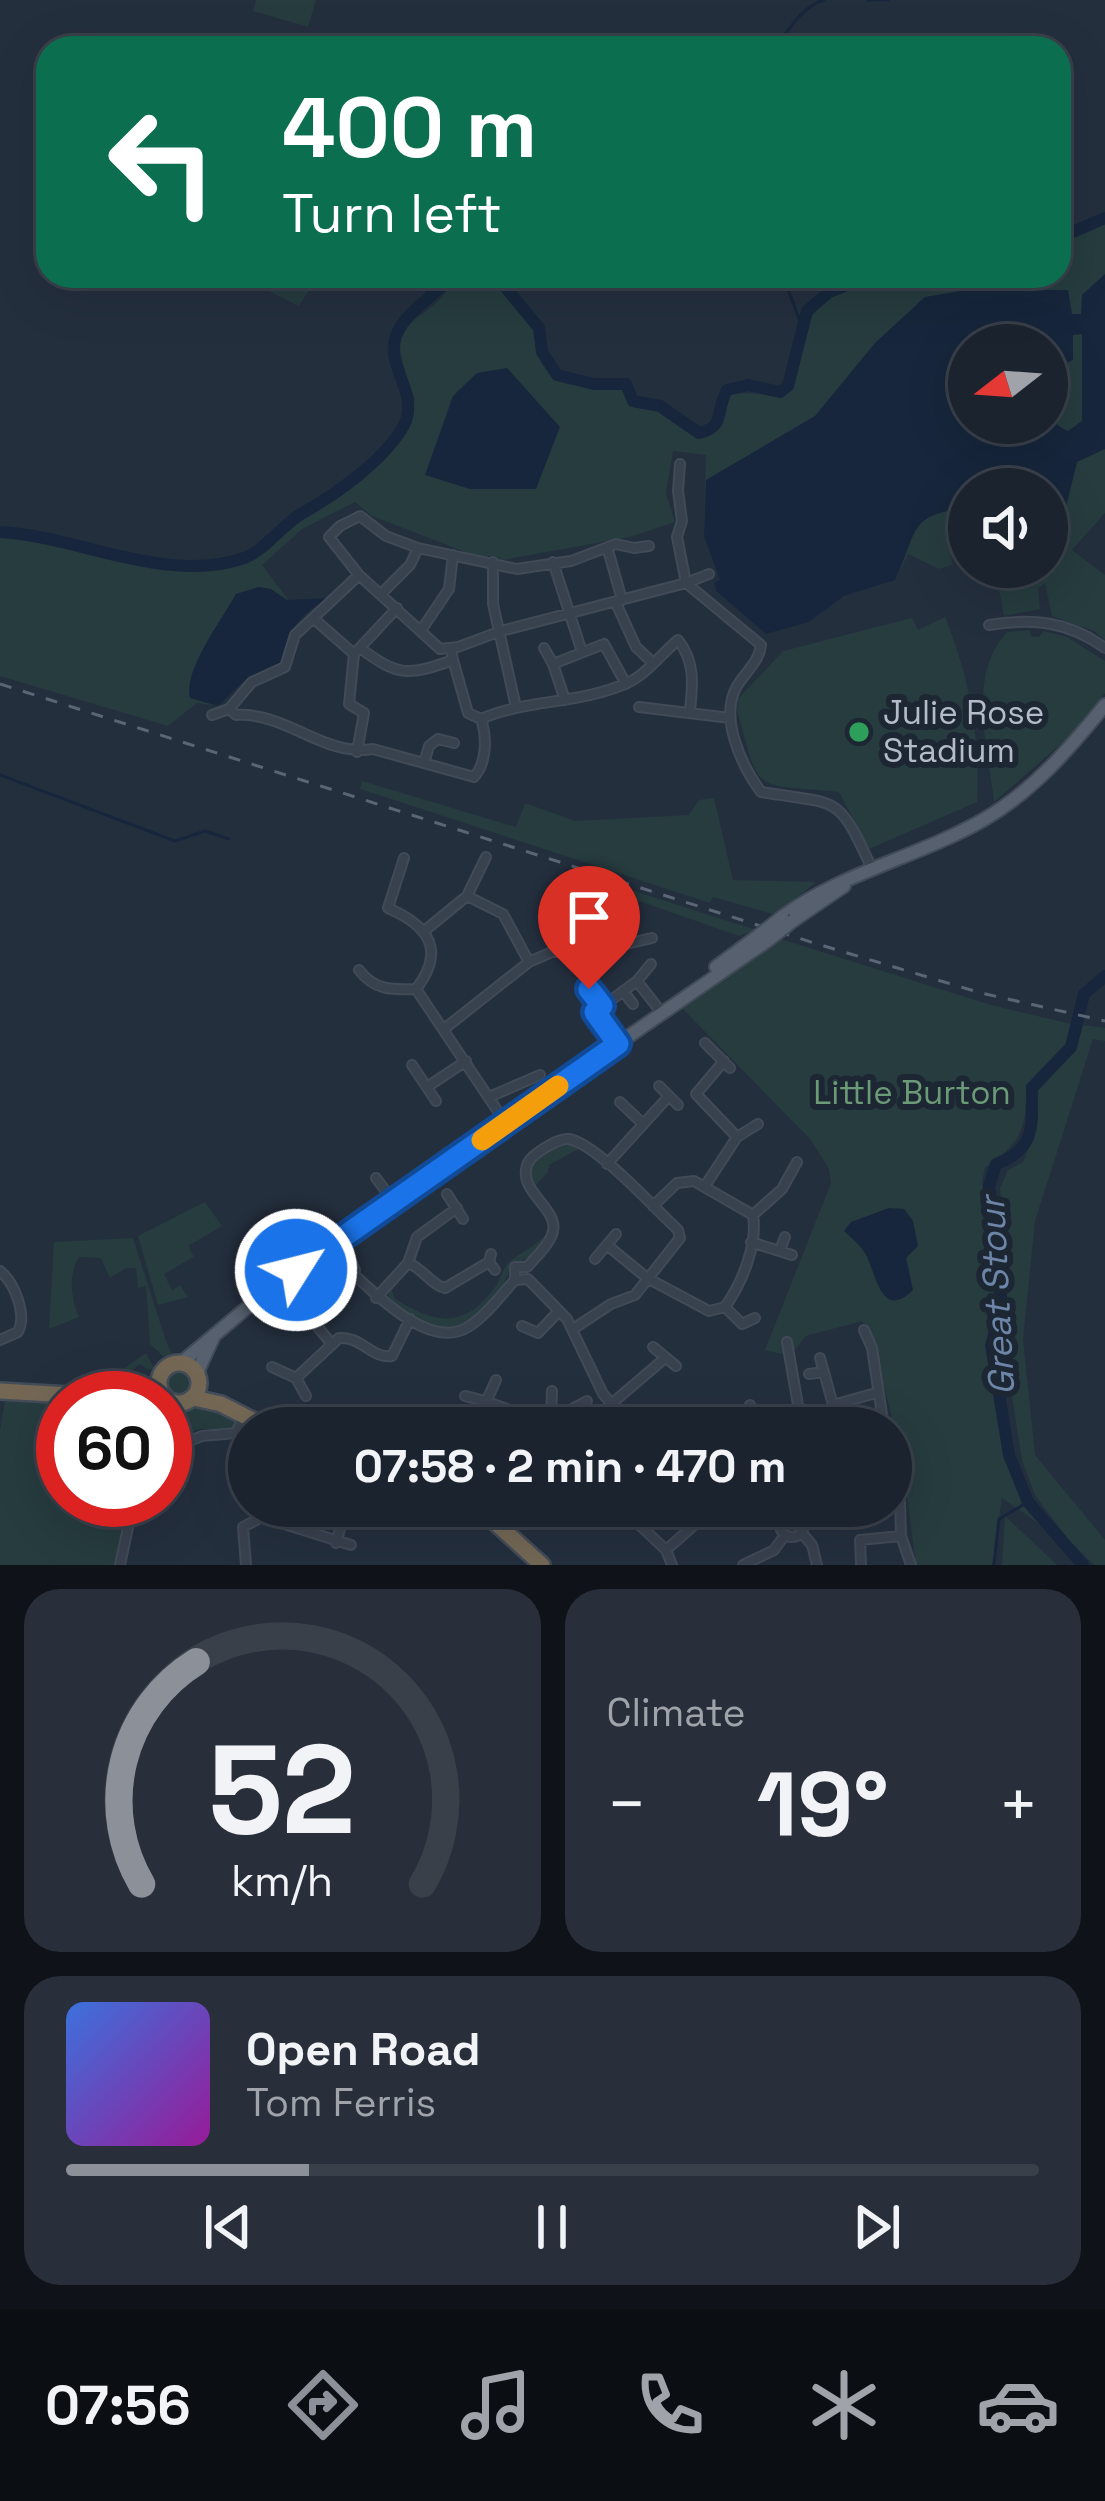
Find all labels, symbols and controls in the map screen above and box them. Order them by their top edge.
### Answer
text: 400 m [282,74,537,182]
icon: left [84,84,240,240]
text: Turn left [282,179,502,248]
north arrow [948,324,1068,444]
map controls [948,324,1068,588]
button: sound [948,468,1068,588]
place label: Julie Rose Stadium [883,692,1044,772]
marker: Julie Rose Stadium [846,719,872,745]
pin [538,866,640,989]
icon: arrive [556,884,622,950]
park label: Little Burton [813,1072,1011,1114]
water label: Great Stour [969,1192,1025,1397]
position arrow [233,1207,359,1333]
speed limit sign: 60 [36,1371,192,1527]
text: 07:58 · 2 min · 470 m [354,1438,786,1495]
text: Climate [607,1688,746,1737]
text: 52 [208,1710,356,1869]
text: 19° [757,1747,889,1862]
text: − [607,1762,647,1846]
text: + [998,1762,1039,1846]
text: km/h [231,1853,333,1908]
text: Open Road [246,2021,481,2078]
text: Tom Ferris [246,2078,436,2127]
icon: previous [195,2194,261,2260]
icon: pause [519,2194,585,2260]
icon: next [844,2194,910,2260]
icon: directions [281,2363,365,2447]
icon: music [454,2363,538,2447]
icon: phone [628,2363,712,2447]
icon: climate [802,2363,886,2447]
icon: car [976,2363,1060,2447]
text: 07:56 [45,2371,191,2440]

